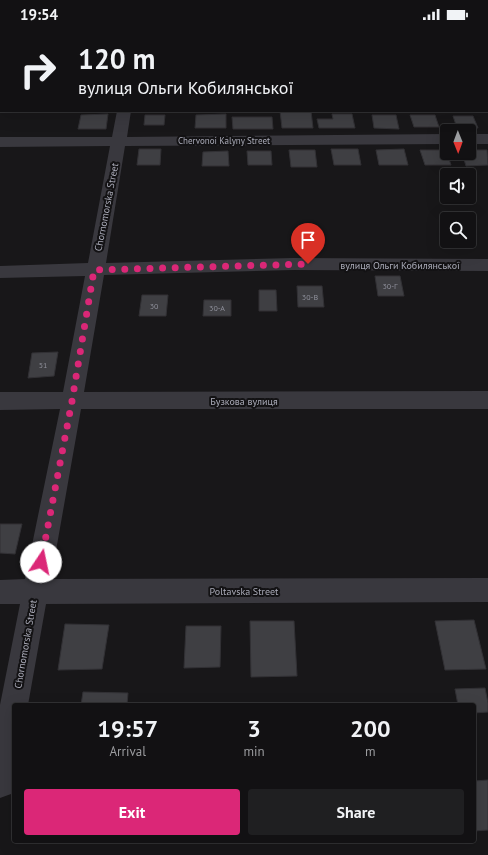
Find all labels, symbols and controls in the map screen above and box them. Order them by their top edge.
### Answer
text: 19:54 [20,5,58,24]
text: 120 m [78,40,155,77]
icon: right [12,44,64,96]
text: вулиця Ольги Кобилянської [78,76,293,99]
north arrow [440,124,476,160]
map controls [440,124,476,248]
street label: Chervonoi Kalyny Street [178,135,270,146]
street label: Chornomorska Street [92,161,122,252]
button: sound [440,168,476,204]
button: search [440,212,476,248]
pin [291,223,325,264]
icon: arrive [297,229,319,251]
street label: вулиця Ольги Кобилянської [340,259,460,272]
house number: 30-Г [382,281,398,291]
house number: 30-В [302,292,318,302]
house number: 30 [150,301,159,311]
house number: 30-А [209,303,225,313]
house number: 51 [39,360,47,370]
street label: Бузкова вулиця [210,395,278,408]
position arrow [20,541,62,583]
street label: Poltavska Street [210,585,279,598]
street label: Chornomorska Street [11,598,40,689]
text: 19:57 [97,713,158,744]
text: 3 [247,713,261,744]
text: 200 [350,713,391,744]
text: Arrival [110,743,146,760]
text: min [243,743,265,760]
text: m [365,743,376,760]
button: Exit [24,789,240,835]
button: Share [248,789,464,835]

